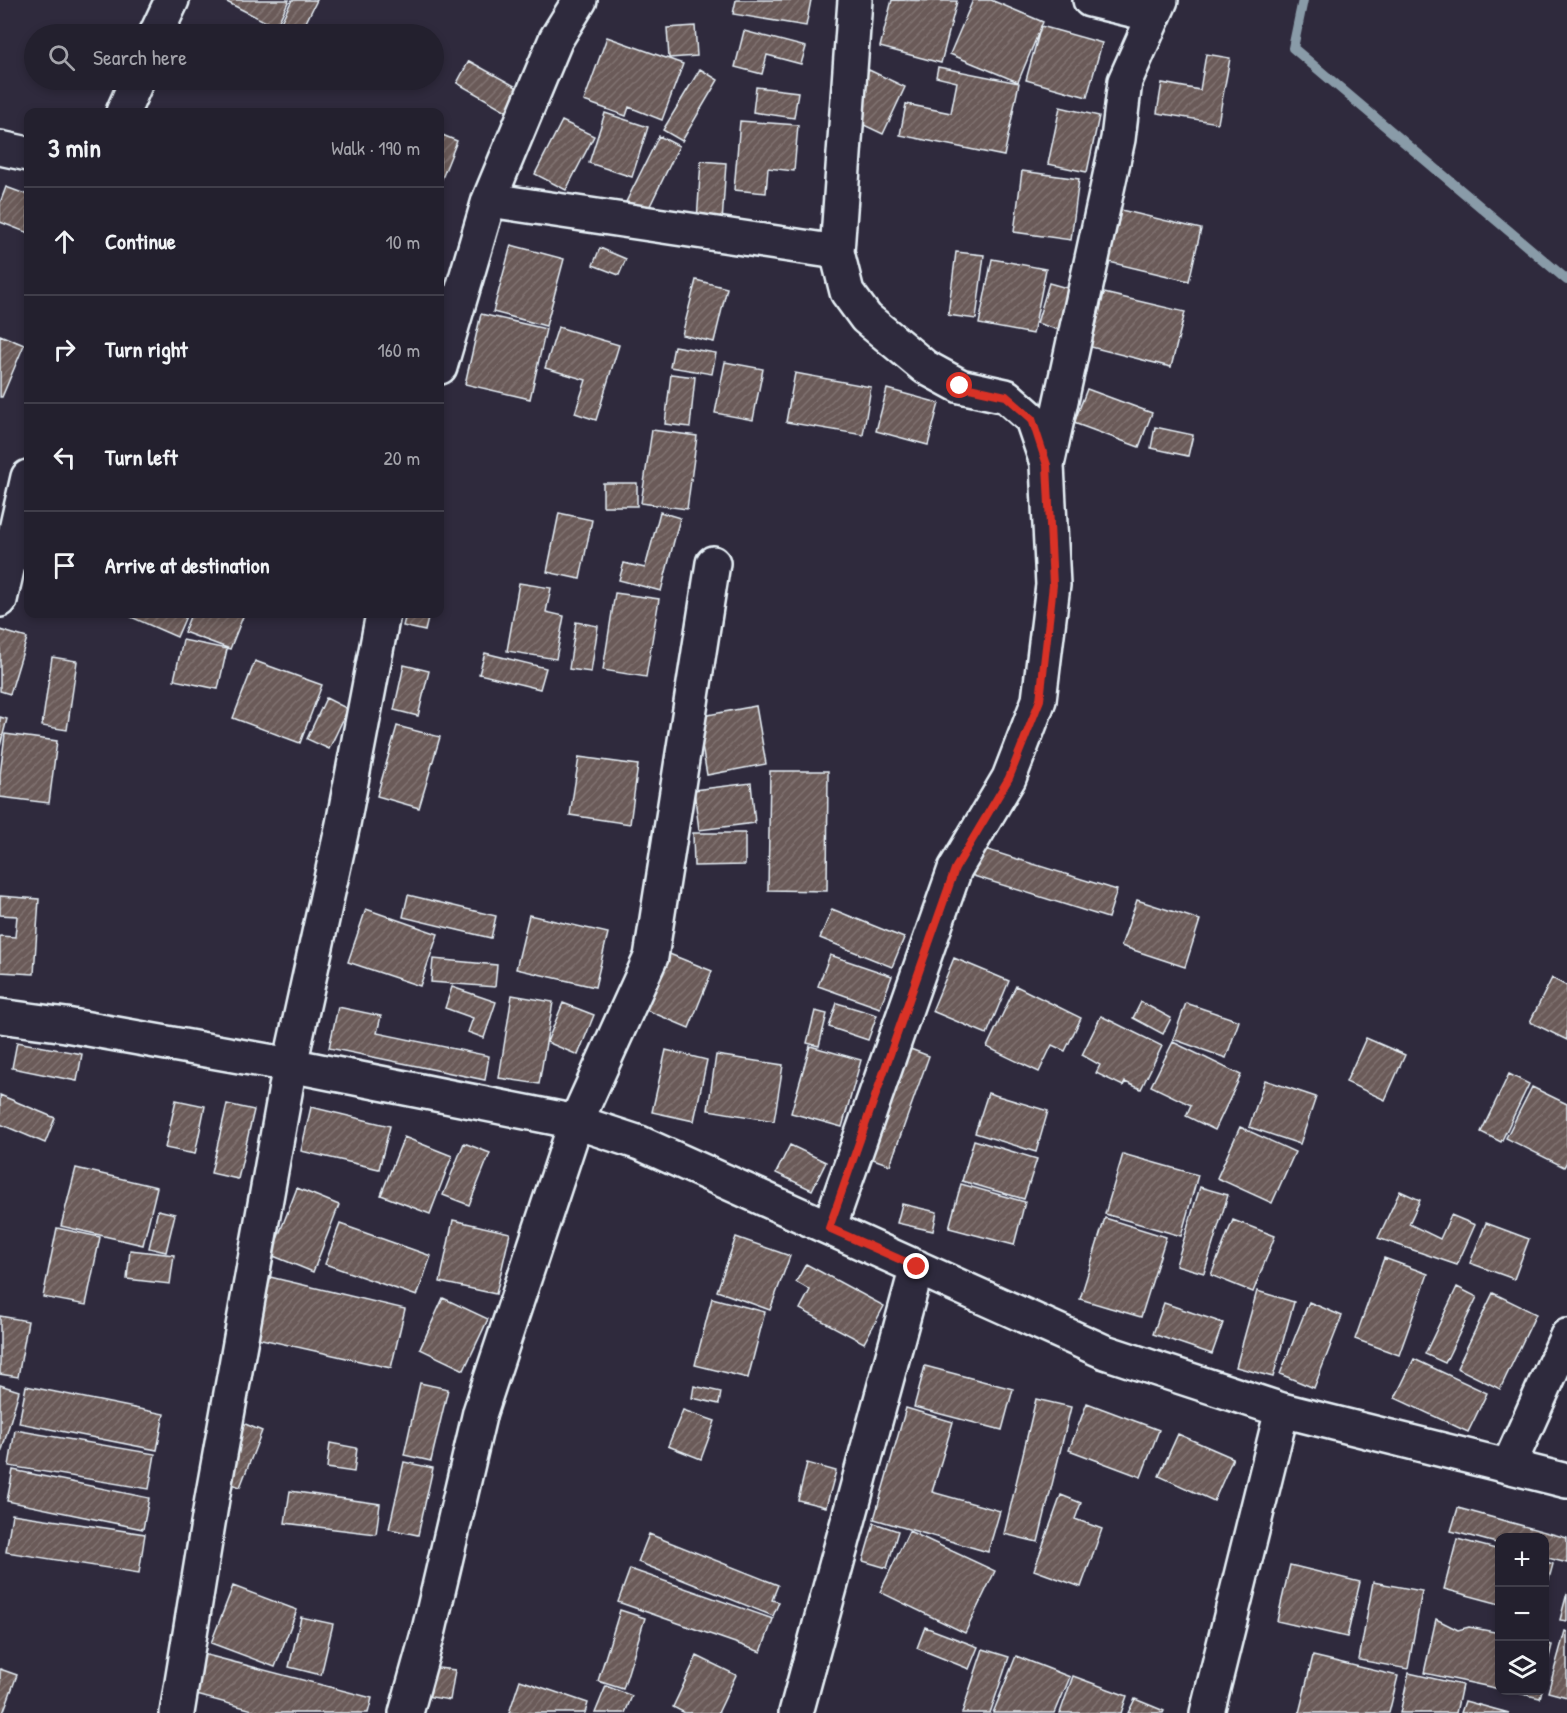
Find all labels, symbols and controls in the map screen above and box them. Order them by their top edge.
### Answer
search box [24,24,444,90]
icon: search [45,41,78,74]
text: Search here [93,42,187,72]
text: 3 min [48,130,101,165]
text: Walk · 190 m [331,134,420,161]
icon: ahead [48,225,81,258]
text: Continue [105,226,176,256]
text: 10 m [386,228,420,255]
icon: right [48,333,81,366]
text: Turn right [105,334,188,364]
text: 160 m [378,336,420,363]
route start [946,372,972,398]
icon: left [48,441,81,474]
text: Turn left [105,442,178,472]
text: 20 m [383,444,420,471]
icon: arrive [48,549,81,582]
text: Arrive at destination [105,550,270,580]
route end [903,1253,929,1279]
map controls [1495,1533,1549,1695]
button: + [1495,1533,1549,1587]
button: − [1495,1587,1549,1641]
button: layers [1495,1641,1549,1695]

